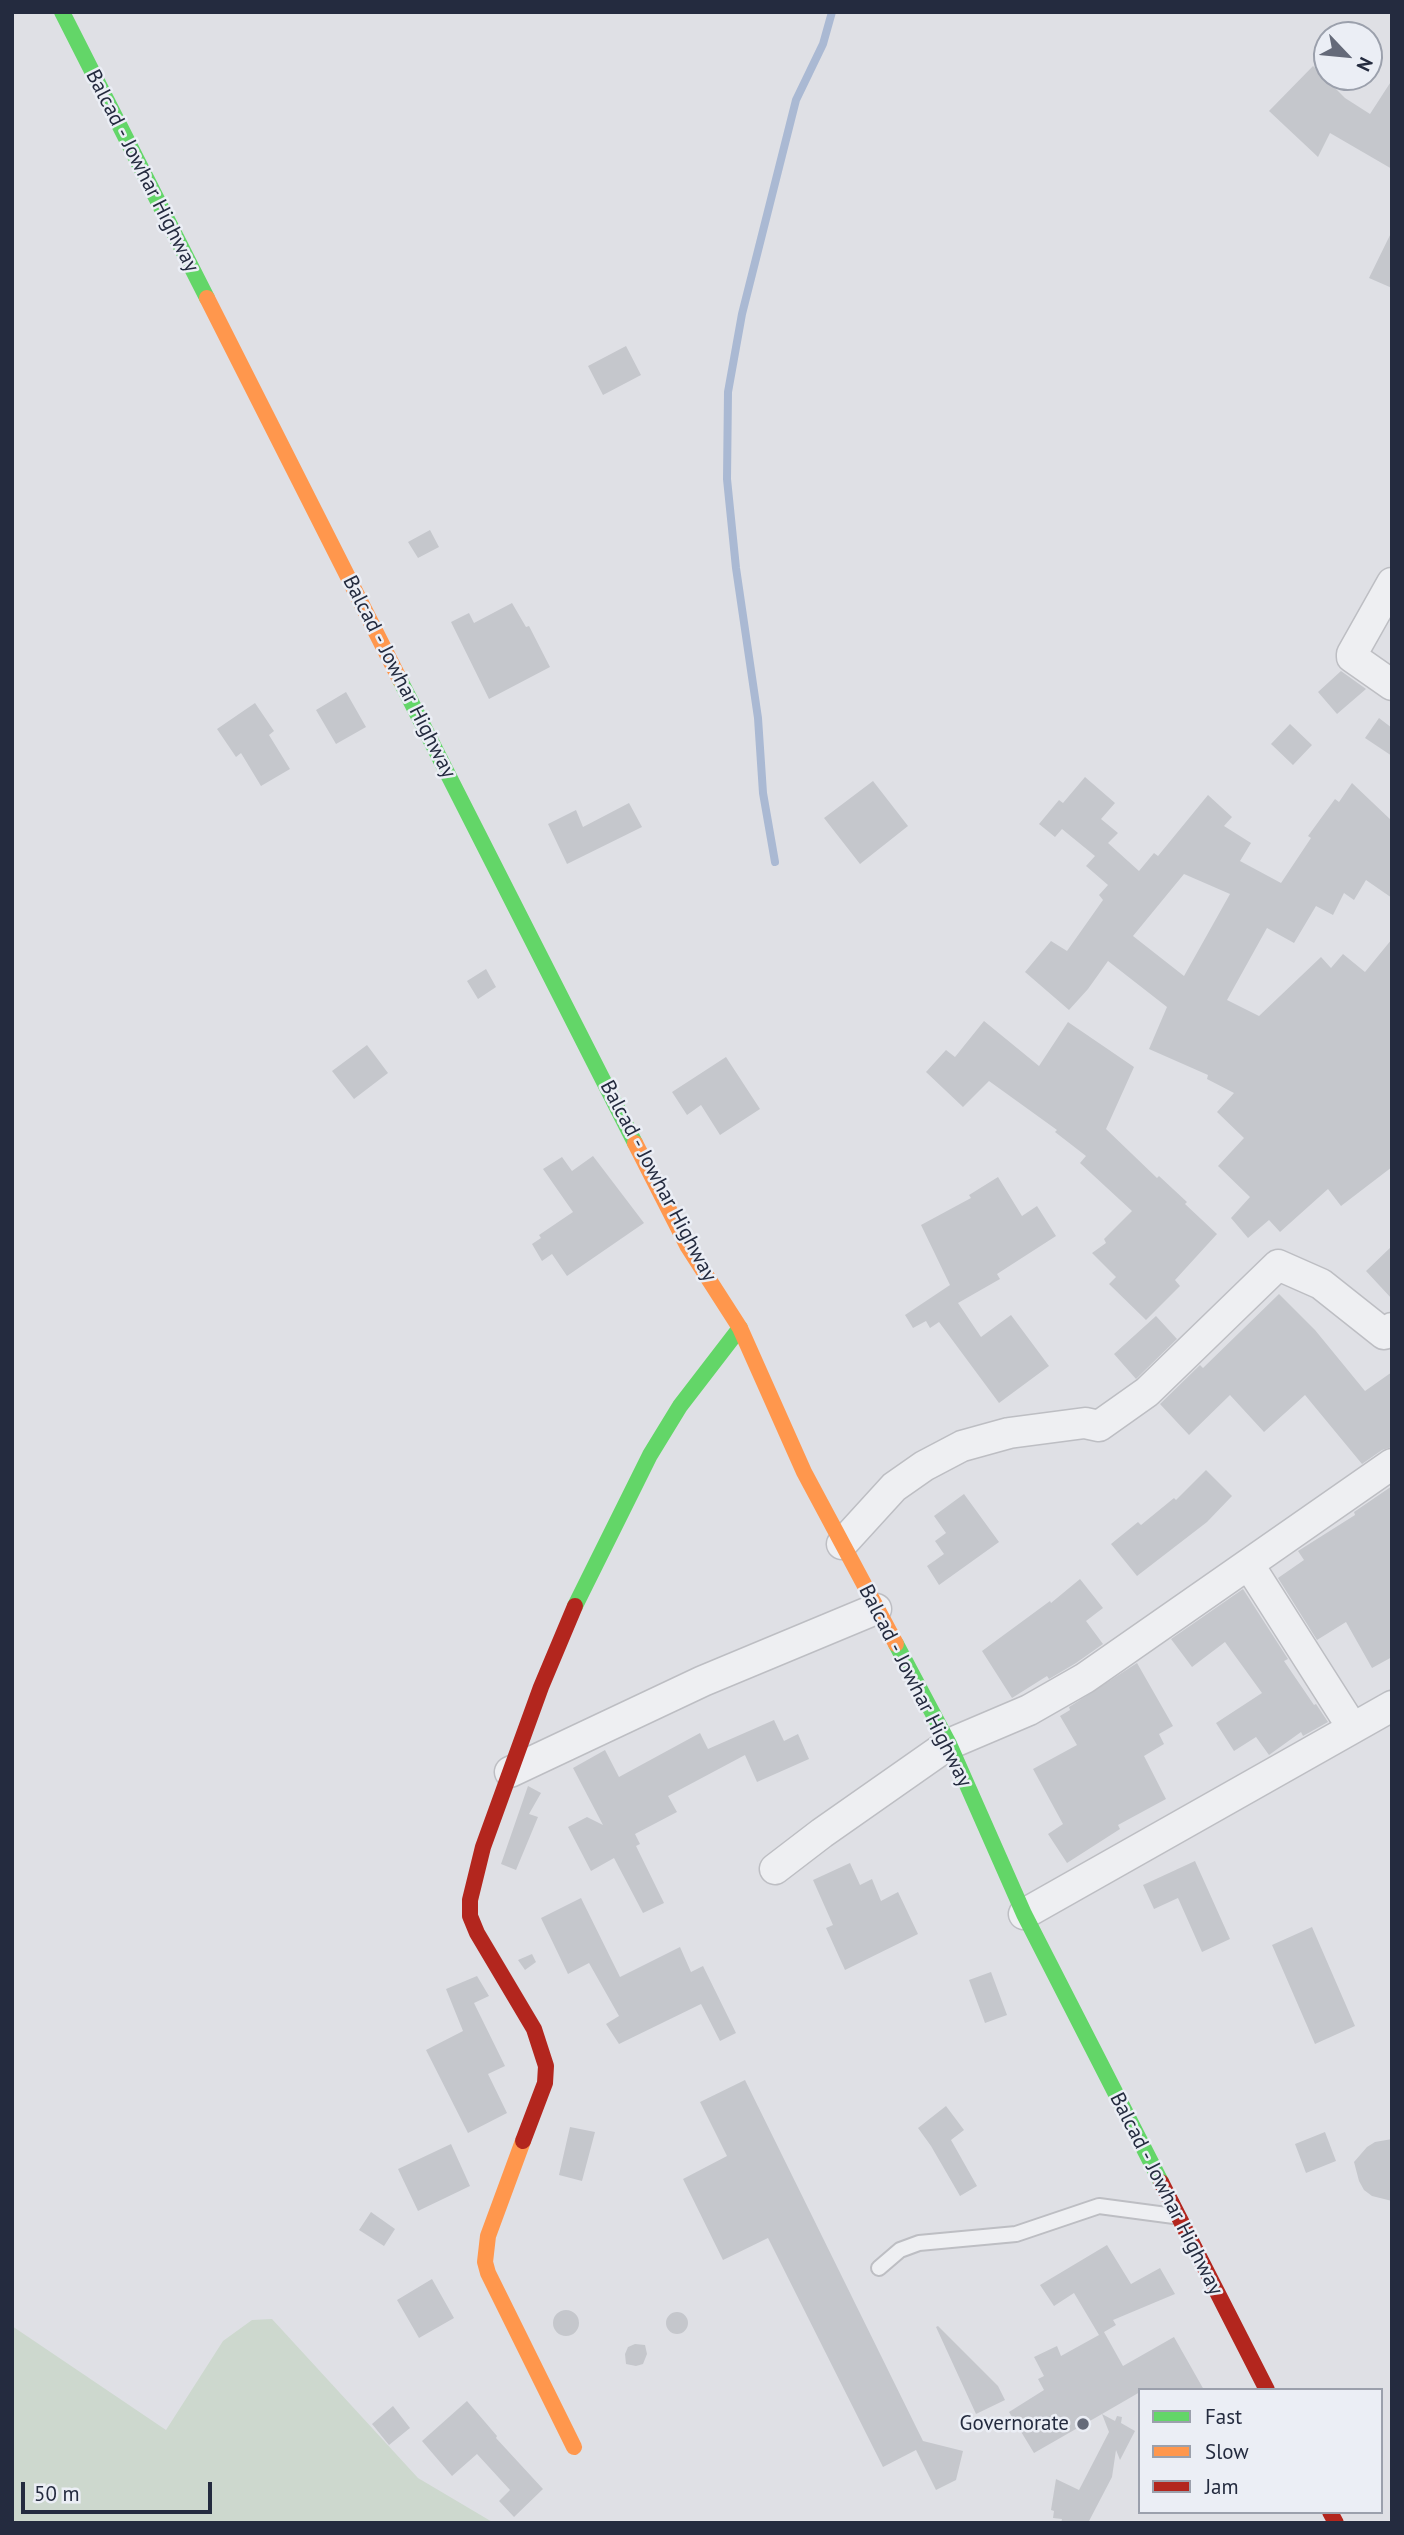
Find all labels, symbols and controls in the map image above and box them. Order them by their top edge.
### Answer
north arrow [1313,21,1383,91]
text: N [1352,53,1379,75]
street label: Balcad - Jowhar Highway [80,65,204,277]
street label: Balcad - Jowhar Highway [337,571,461,783]
street label: Balcad - Jowhar Highway [594,1076,722,1286]
street label: Balcad - Jowhar Highway [853,1580,977,1792]
street label: Balcad - Jowhar Highway [1104,2088,1228,2300]
legend [1138,2388,1383,2514]
text: Fast [1205,2403,1242,2430]
place label: Governorate [960,2411,1069,2437]
marker: Governorate [1075,2416,1091,2432]
text: Slow [1205,2438,1249,2465]
scale bar [24,2468,215,2512]
text: Jam [1205,2473,1239,2500]
text: 50 m [34,2480,80,2507]

